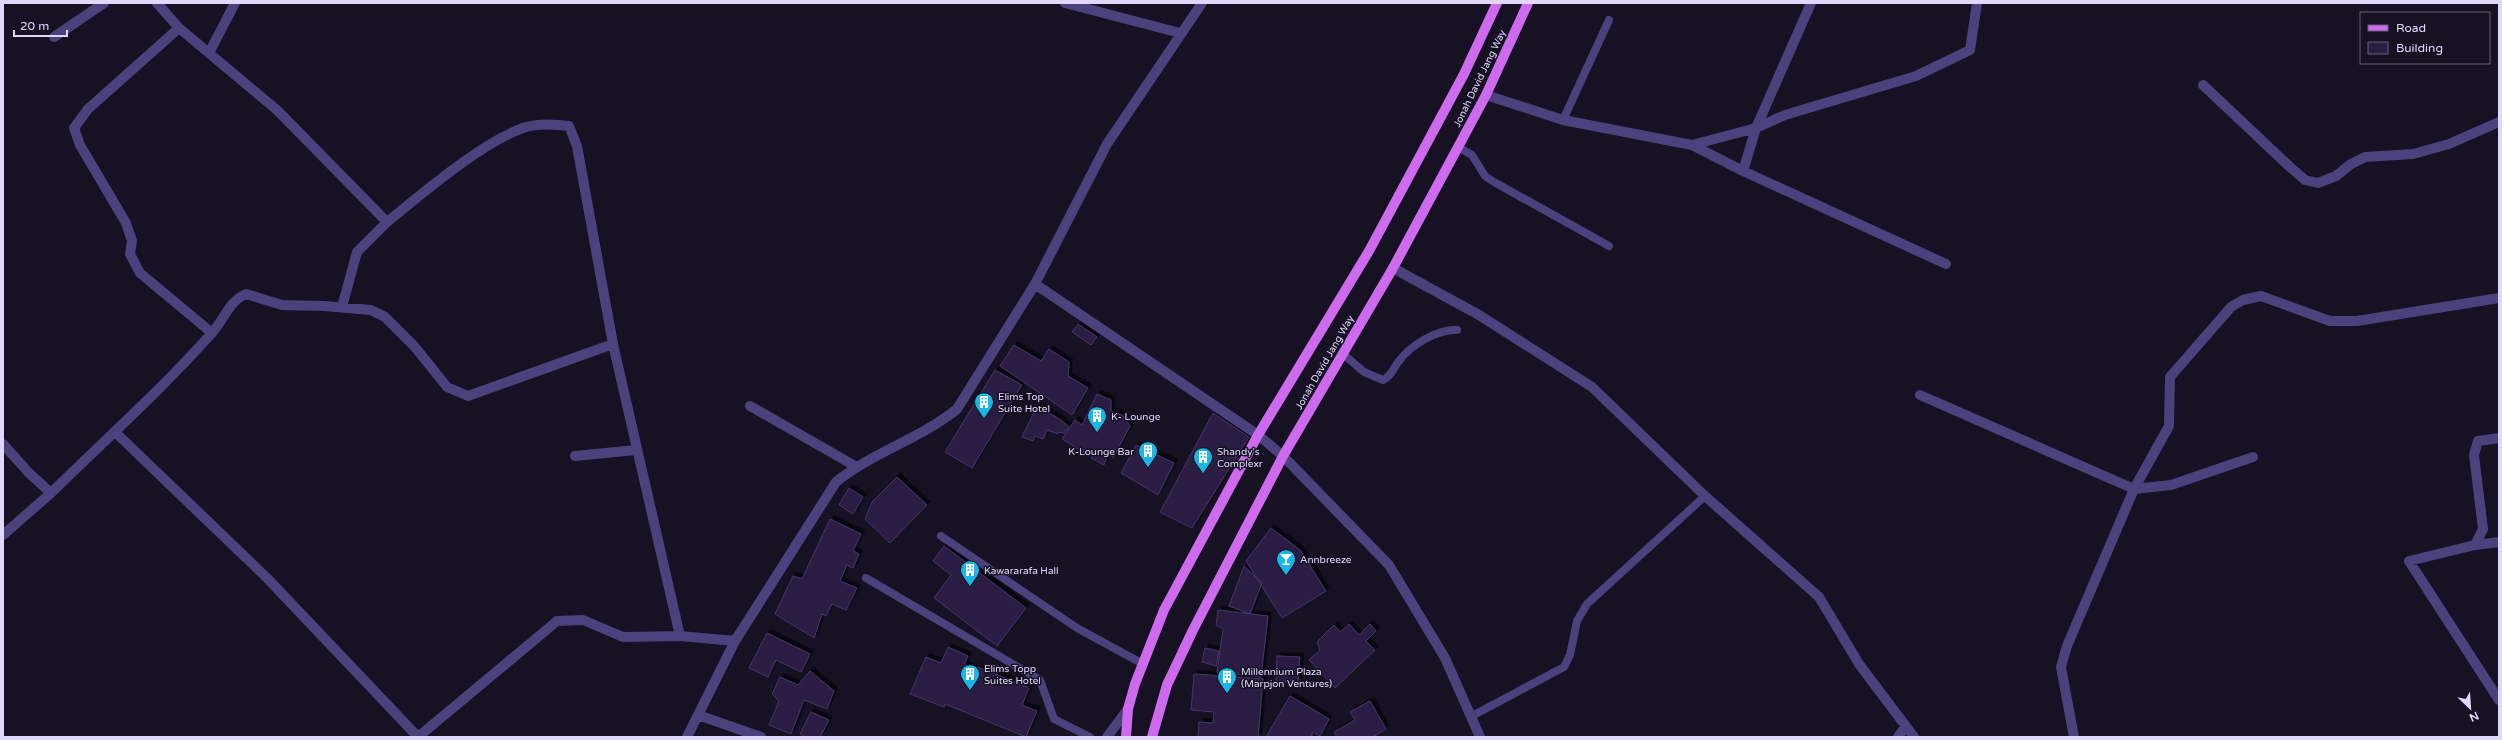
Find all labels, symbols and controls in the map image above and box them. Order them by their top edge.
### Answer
scale bar [14,12,67,38]
legend [2360,12,2490,64]
text: 20 m [20,19,49,33]
text: Road [2396,21,2426,35]
street label: Jonah David Jang Way [1451,27,1509,129]
text: Building [2396,41,2443,55]
street label: Jonah David Jang Way [1293,313,1357,412]
building icon: Elims Top Suite Hotel [973,391,995,419]
place label: Elims Top Suite Hotel [998,391,1050,415]
building icon: K- Lounge [1086,405,1108,433]
place label: K- Lounge [1111,411,1161,423]
building icon: K-Lounge Bar [1137,440,1159,468]
place label: K-Lounge Bar [1068,446,1134,458]
building icon: Shandy's Complexr [1192,446,1214,474]
place label: Shandy's Complexr [1217,446,1263,470]
bar icon: Annbreeze [1275,548,1297,576]
place label: Annbreeze [1300,554,1352,566]
building icon: Kawararafa Hall [959,559,981,587]
place label: Kawararafa Hall [984,565,1059,577]
building icon: Elims Topp Suites Hotel [959,663,981,691]
place label: Elims Topp Suites Hotel [984,663,1041,687]
building icon: Millennium Plaza (Marpjon Ventures) [1216,666,1238,694]
place label: Millennium Plaza (Marpjon Ventures) [1241,666,1332,690]
north arrow [2450,688,2490,728]
text: N [2467,709,2481,724]

